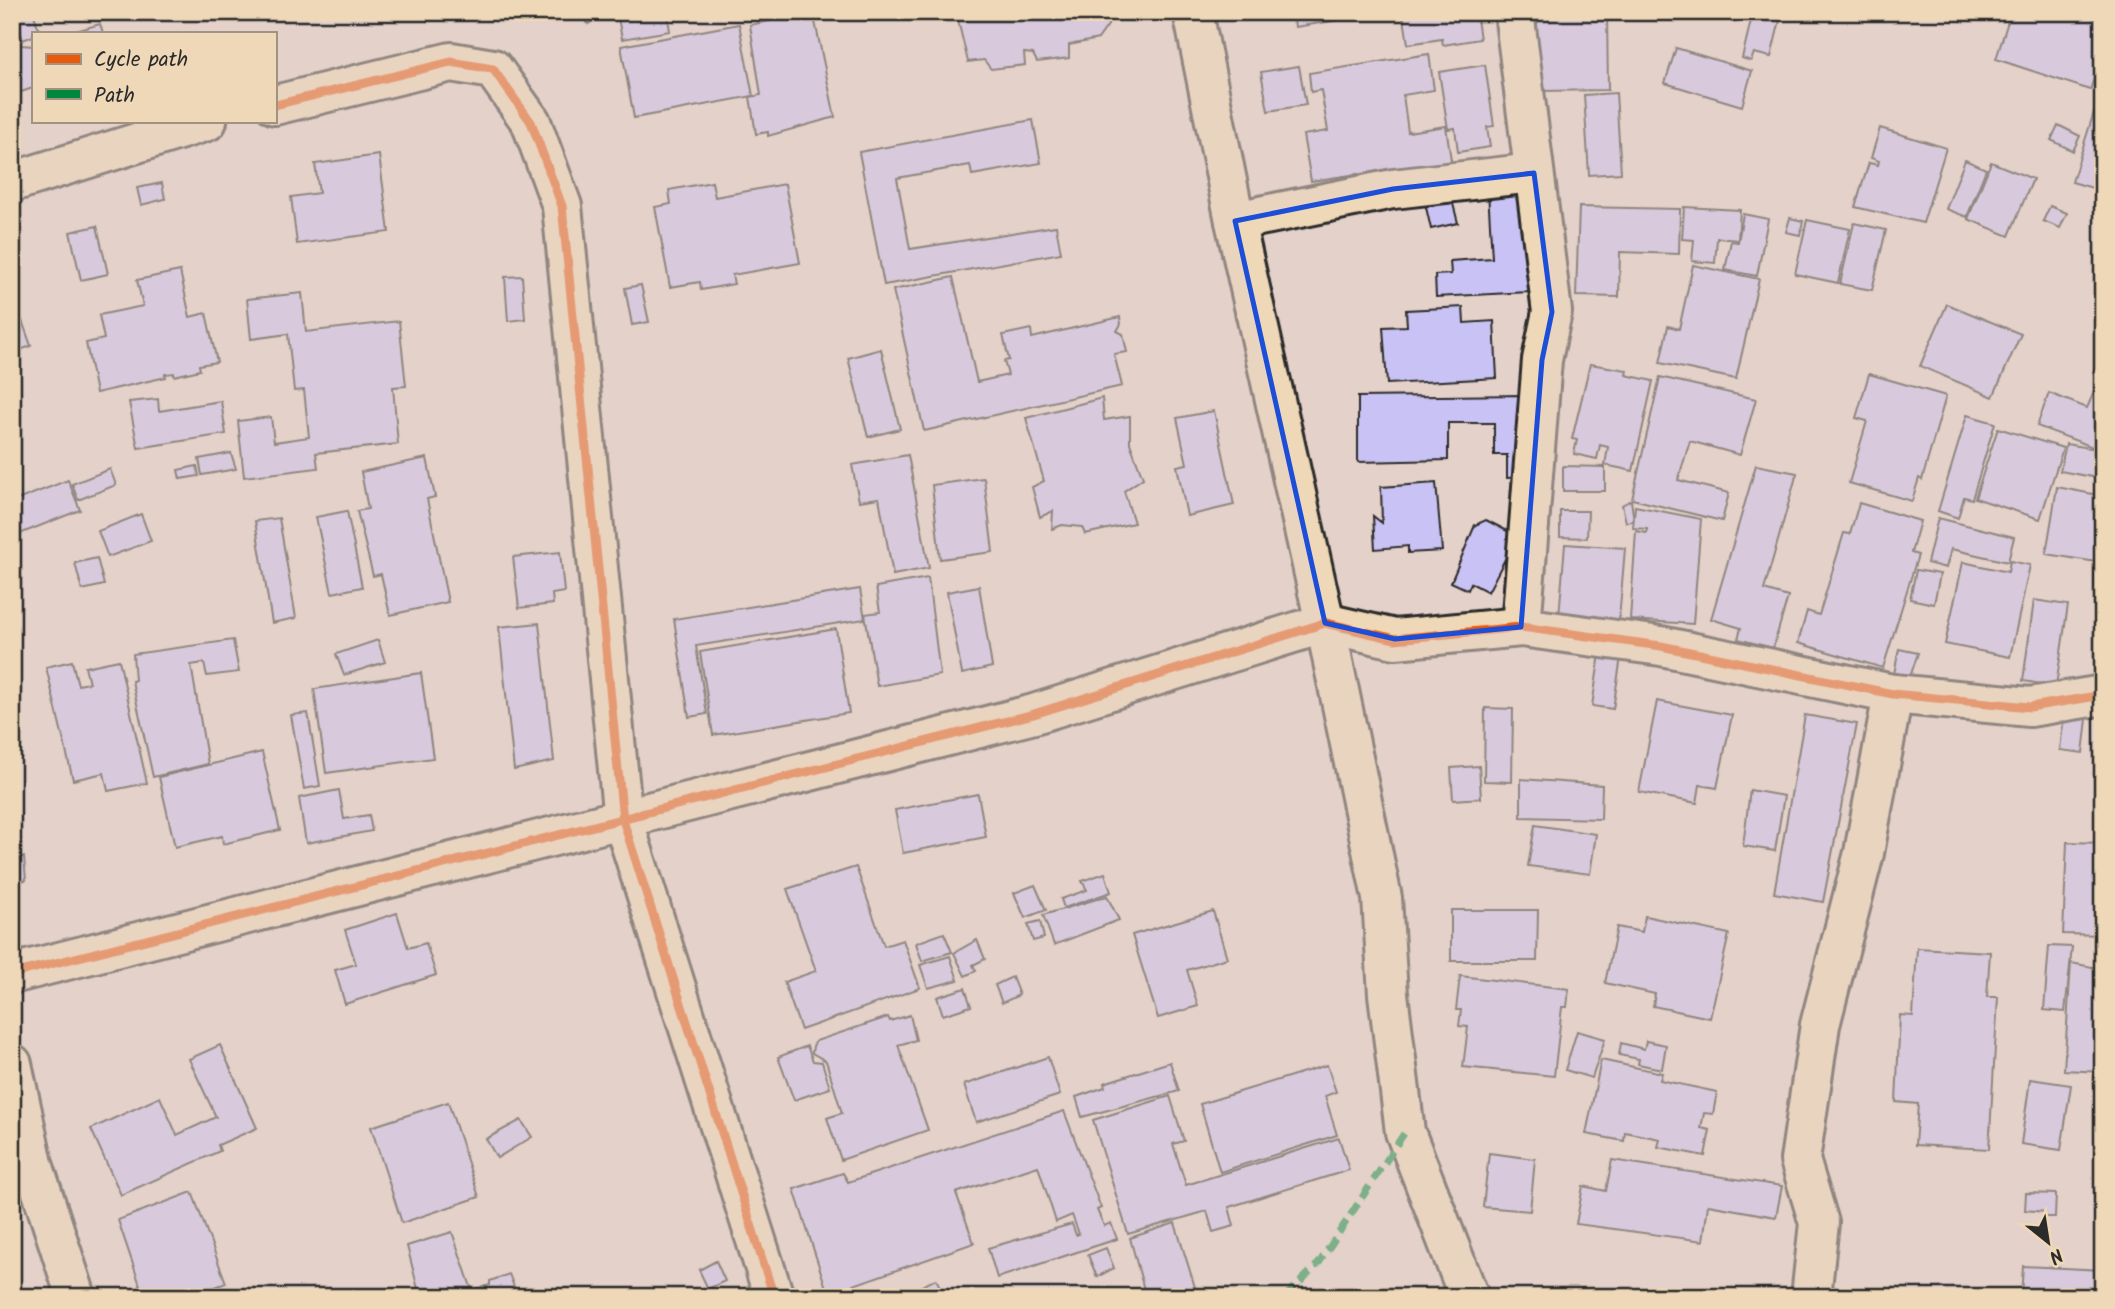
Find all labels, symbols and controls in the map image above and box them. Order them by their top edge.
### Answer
legend [32,32,276,122]
text: Cycle path [94,44,188,77]
text: Path [94,80,135,113]
north arrow [2014,1208,2084,1278]
text: N [2043,1239,2068,1271]

